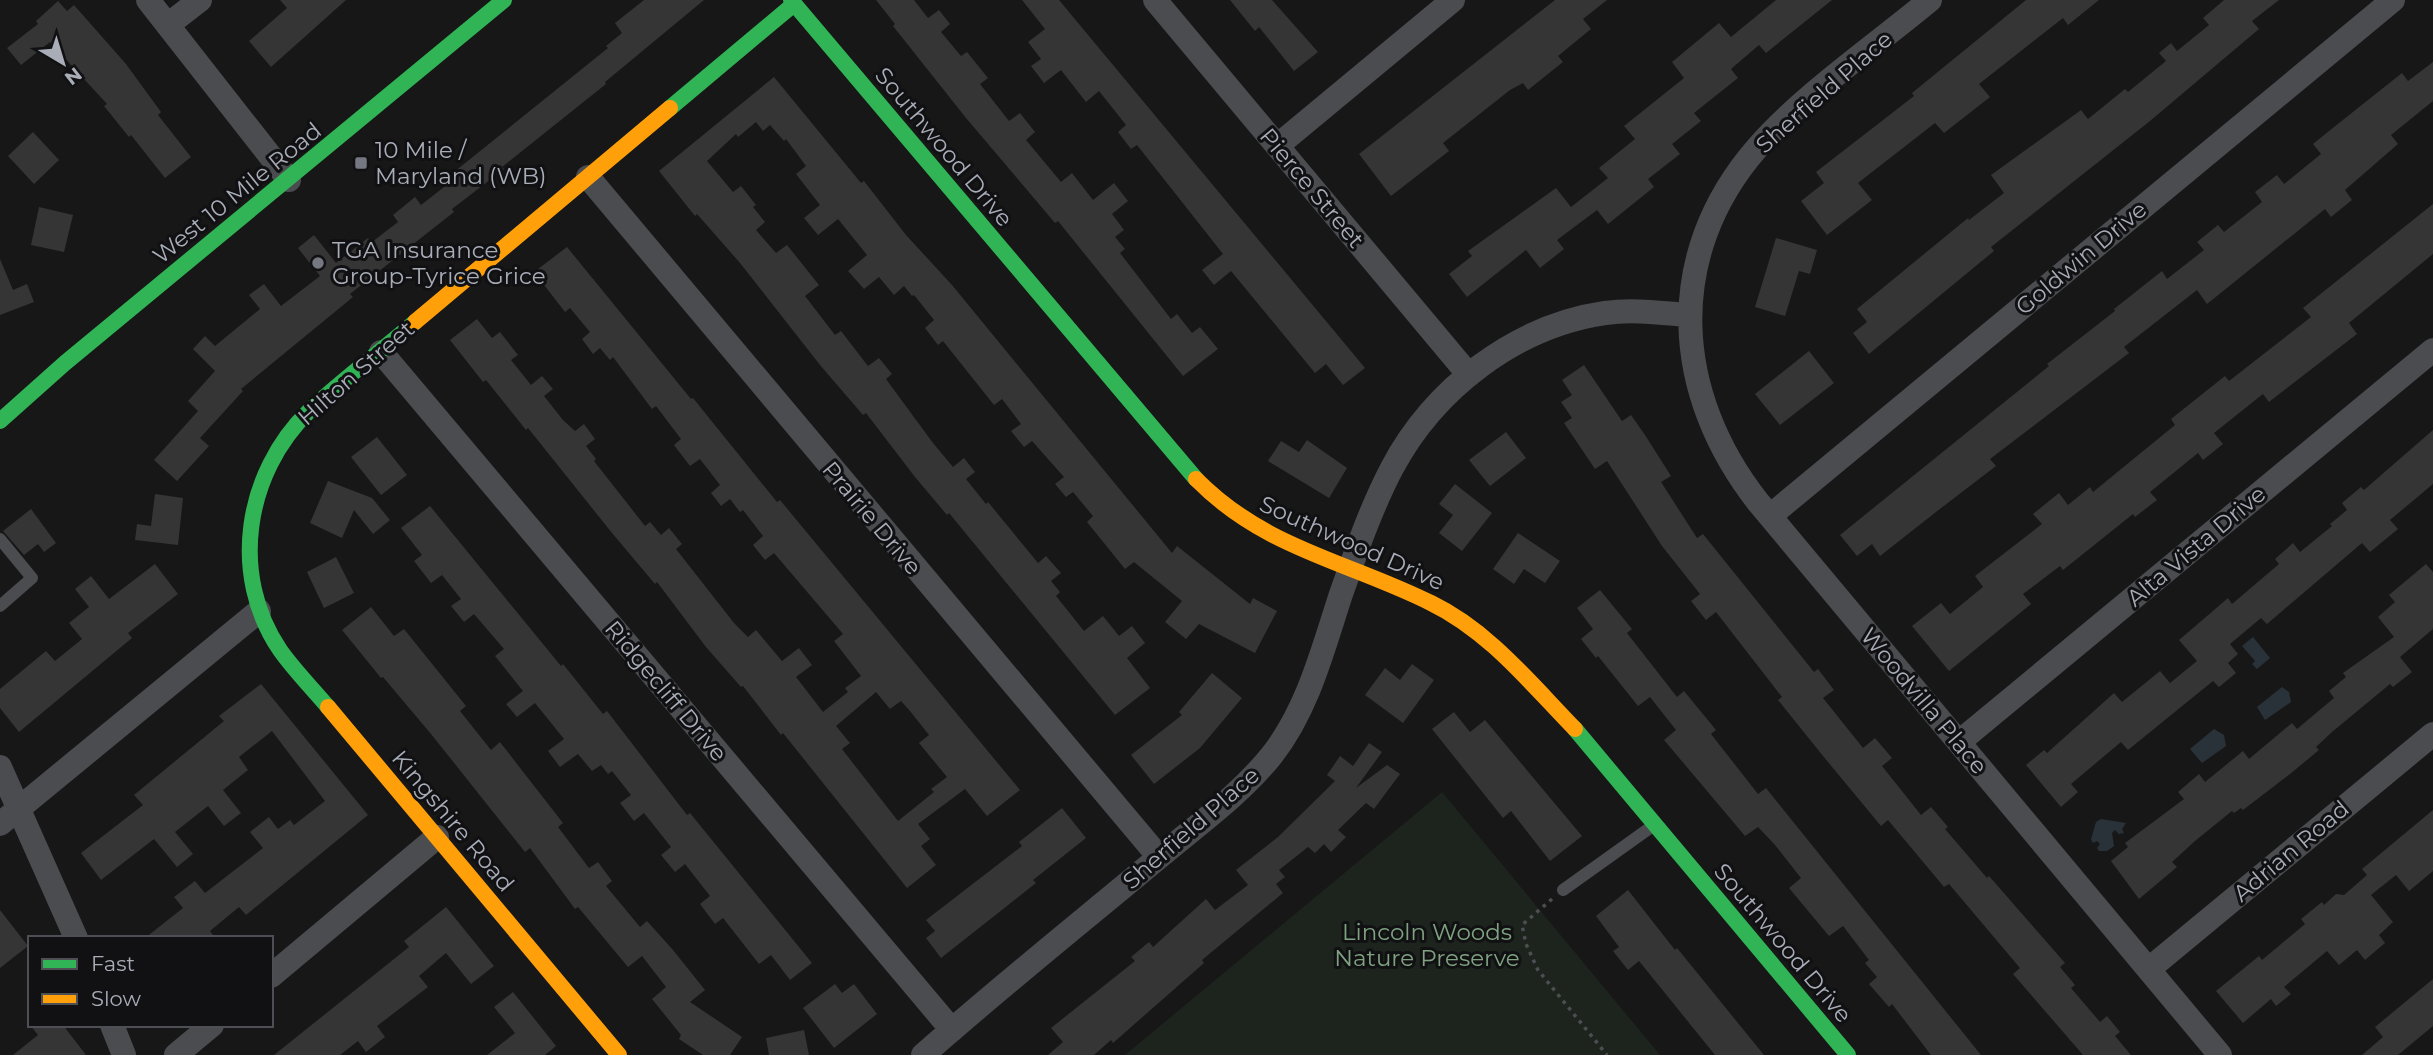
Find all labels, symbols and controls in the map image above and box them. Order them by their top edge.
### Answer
street label: Sherfield Place [1750,25,1898,159]
north arrow [28,28,98,98]
text: N [60,62,86,90]
street label: Southwood Drive [869,62,1019,232]
street label: West 10 Mile Road [147,116,327,270]
street label: Pierce Street [1254,122,1370,254]
place label: 10 Mile / Maryland (WB) [375,136,547,190]
marker: 10 Mile / Maryland (WB) [353,155,369,171]
street label: Goldwin Drive [2010,195,2152,321]
place label: TGA Insurance Group-Tyrice Grice [332,236,546,290]
marker: TGA Insurance Group-Tyrice Grice [310,255,326,271]
street label: Hilton Street [292,315,420,431]
street label: Prairie Drive [816,456,928,580]
street label: Alta Vista Drive [2121,480,2271,612]
street label: Southwood Drive [1255,490,1449,596]
street label: Ridgecliff Drive [599,615,733,767]
street label: Woodvilla Place [1855,622,1993,780]
street label: Kingshire Road [386,745,520,897]
street label: Sherfield Place [1117,761,1265,895]
street label: Adrian Road [2227,794,2355,908]
street label: Southwood Drive [1708,858,1858,1028]
park label: Lincoln Woods Nature Preserve [1334,918,1520,972]
legend [28,936,273,1027]
text: Fast [91,951,135,976]
text: Slow [91,986,141,1011]

